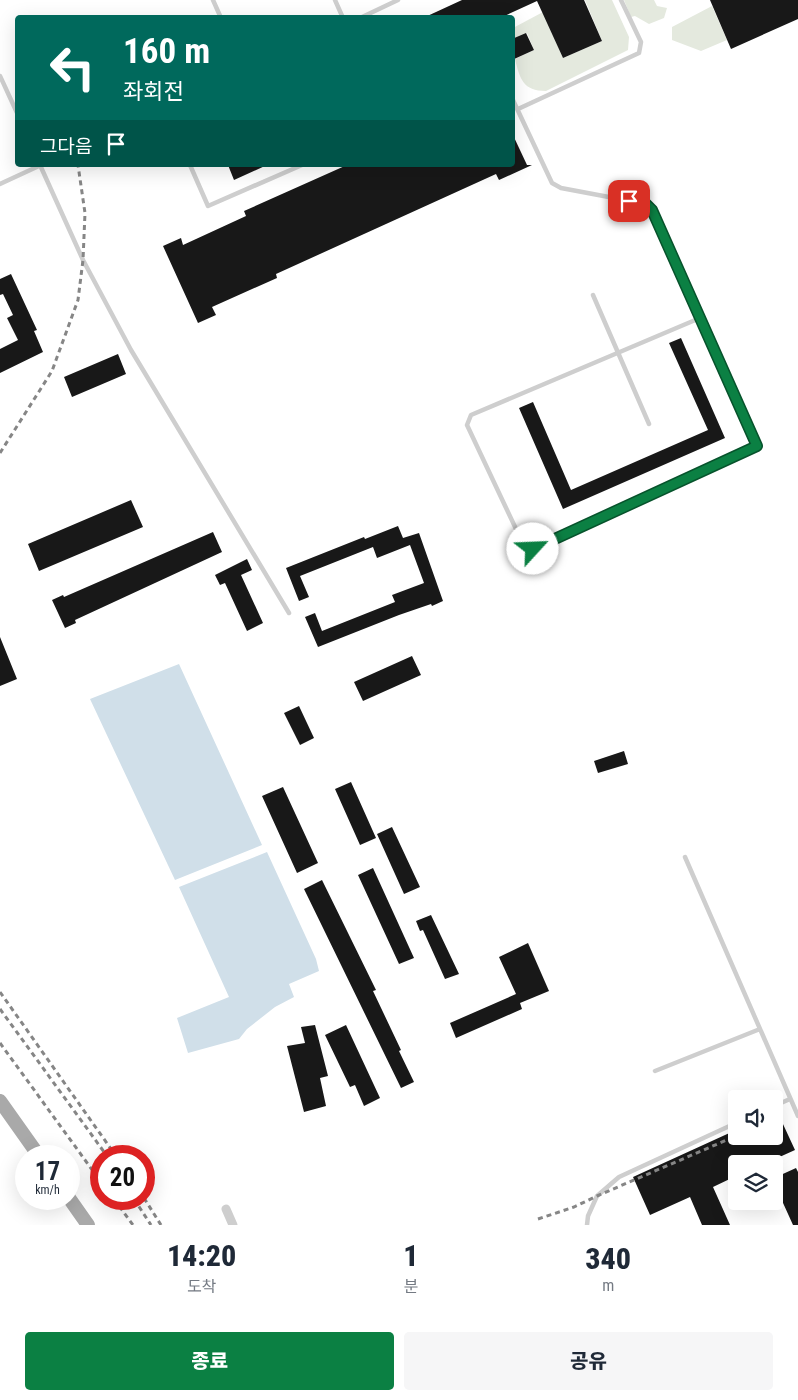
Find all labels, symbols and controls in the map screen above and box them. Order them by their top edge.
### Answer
text: 160 m [123,31,210,72]
icon: left [40,35,105,100]
text: 좌회전 [123,79,184,104]
icon: arrive [102,130,130,158]
text: 그다음 [40,135,92,158]
pin [608,180,650,222]
icon: arrive [615,187,643,215]
position arrow [506,522,558,574]
map controls [728,1090,783,1210]
button: sound [728,1090,783,1145]
speed limit sign: 20 [90,1145,155,1210]
button: layers [728,1155,783,1210]
text: 17 [35,1157,60,1186]
text: km/h [35,1183,60,1197]
text: 14:20 [167,1238,236,1273]
text: 1 [403,1238,418,1273]
text: 340 [585,1241,631,1276]
text: m [602,1276,614,1295]
text: 도착 [187,1277,216,1296]
text: 분 [403,1277,418,1296]
button: 종료 [25,1332,394,1390]
button: 공유 [404,1332,773,1390]

